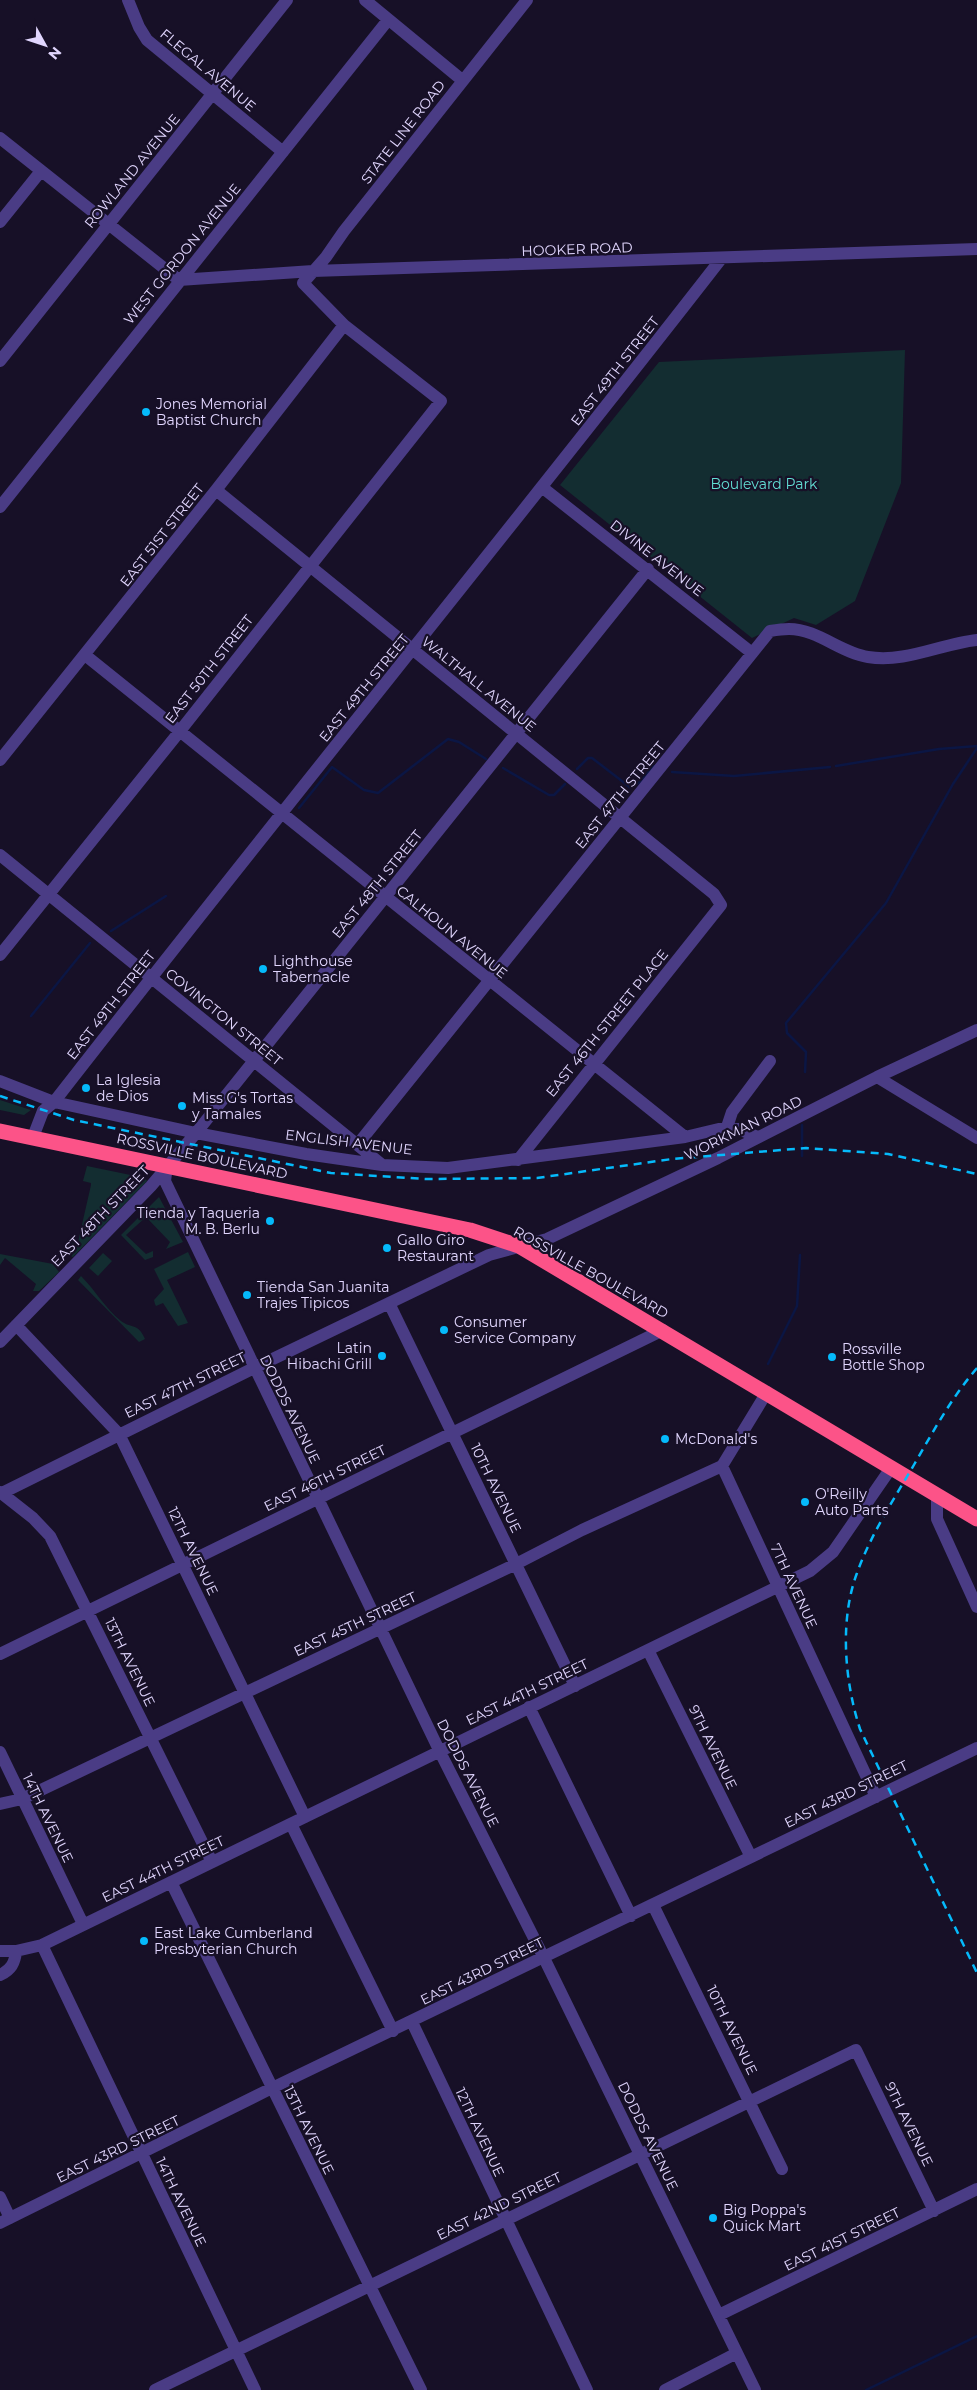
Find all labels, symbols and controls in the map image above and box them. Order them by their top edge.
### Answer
north arrow [20,20,70,70]
street label: FLEGAL AVENUE [156,25,260,115]
text: N [44,43,65,63]
street label: STATE LINE ROAD [357,76,449,188]
street label: ROWLAND AVENUE [80,110,184,232]
street label: WEST GORDON AVENUE [120,180,244,328]
street label: HOOKER ROAD [521,238,633,260]
street label: EAST 49TH STREET [567,313,663,429]
place label: Jones Memorial Baptist Church [155,395,267,429]
marker: Jones Memorial Baptist Church [140,406,152,418]
park label: Boulevard Park [711,475,818,493]
street label: EAST 51ST STREET [116,480,208,590]
street label: DIVINE AVENUE [607,516,707,600]
street label: EAST 50TH STREET [161,611,257,727]
street label: EAST 49TH STREET [315,630,413,746]
street label: WALTHALL AVENUE [418,632,540,736]
street label: EAST 47TH STREET [571,738,669,852]
street label: EAST 48TH STREET [328,826,426,942]
street label: CALHOUN AVENUE [393,882,511,982]
street label: EAST 46TH STREET PLACE [542,946,672,1100]
street label: EAST 49TH STREET [63,947,159,1063]
place label: Lighthouse Tabernacle [273,952,353,986]
marker: Lighthouse Tabernacle [257,963,269,975]
street label: COVINGTON STREET [162,964,286,1070]
place label: La Iglesia de Dios [96,1071,161,1105]
marker: La Iglesia de Dios [80,1082,92,1094]
place label: Miss G's Tortas y Tamales [191,1089,293,1123]
street label: WORKMAN ROAD [681,1092,805,1164]
marker: Miss G's Tortas y Tamales [176,1100,188,1112]
street label: ENGLISH AVENUE [284,1125,414,1159]
street label: ROSSVILLE BOULEVARD [115,1129,289,1183]
street label: EAST 48TH STREET [47,1161,153,1271]
place label: Tienda y Taqueria M. B. Berlu [137,1204,260,1238]
marker: Tienda y Taqueria M. B. Berlu [264,1215,276,1227]
street label: ROSSVILLE BOULEVARD [510,1222,672,1322]
place label: Gallo Giro Restaurant [397,1231,474,1265]
marker: Gallo Giro Restaurant [381,1242,393,1254]
place label: Tienda San Juanita Trajes Tipicos [257,1278,390,1312]
marker: Tienda San Juanita Trajes Tipicos [241,1289,253,1301]
place label: Consumer Service Company [454,1313,576,1347]
marker: Consumer Service Company [438,1324,450,1336]
place label: Latin Hibachi Grill [287,1339,372,1373]
place label: Rossville Bottle Shop [842,1340,925,1374]
street label: EAST 47TH STREET [121,1348,249,1422]
marker: Latin Hibachi Grill [376,1350,388,1362]
marker: Rossville Bottle Shop [826,1351,838,1363]
street label: DODDS AVENUE [256,1352,324,1466]
place label: McDonald's [675,1430,757,1448]
marker: McDonald's [659,1433,671,1445]
street label: 10TH AVENUE [467,1440,525,1536]
street label: EAST 46TH STREET [261,1441,389,1515]
place label: O'Reilly Auto Parts [815,1485,889,1519]
marker: O'Reilly Auto Parts [799,1496,811,1508]
street label: 12TH AVENUE [164,1504,222,1598]
street label: 7TH AVENUE [766,1541,822,1631]
street label: EAST 45TH STREET [291,1588,419,1660]
street label: 13TH AVENUE [101,1615,159,1709]
street label: EAST 44TH STREET [463,1655,591,1729]
street label: 9TH AVENUE [685,1702,741,1792]
street label: DODDS AVENUE [433,1716,503,1830]
street label: EAST 43RD STREET [781,1756,911,1832]
street label: 14TH AVENUE [19,1770,77,1866]
street label: EAST 44TH STREET [99,1832,227,1906]
place label: East Lake Cumberland Presbyterian Church [154,1924,313,1958]
street label: EAST 43RD STREET [417,1933,547,2009]
marker: East Lake Cumberland Presbyterian Church [138,1935,150,1947]
street label: 10TH AVENUE [703,1982,761,2078]
street label: DODDS AVENUE [614,2079,682,2193]
street label: 9TH AVENUE [881,2079,937,2169]
street label: 13TH AVENUE [280,2083,338,2177]
street label: 12TH AVENUE [451,2085,509,2179]
street label: EAST 43RD STREET [53,2111,183,2187]
street label: 14TH AVENUE [152,2154,210,2250]
street label: EAST 42ND STREET [434,2168,564,2244]
place label: Big Poppa's Quick Mart [723,2201,806,2235]
street label: EAST 41ST STREET [781,2203,903,2275]
marker: Big Poppa's Quick Mart [707,2212,719,2224]

